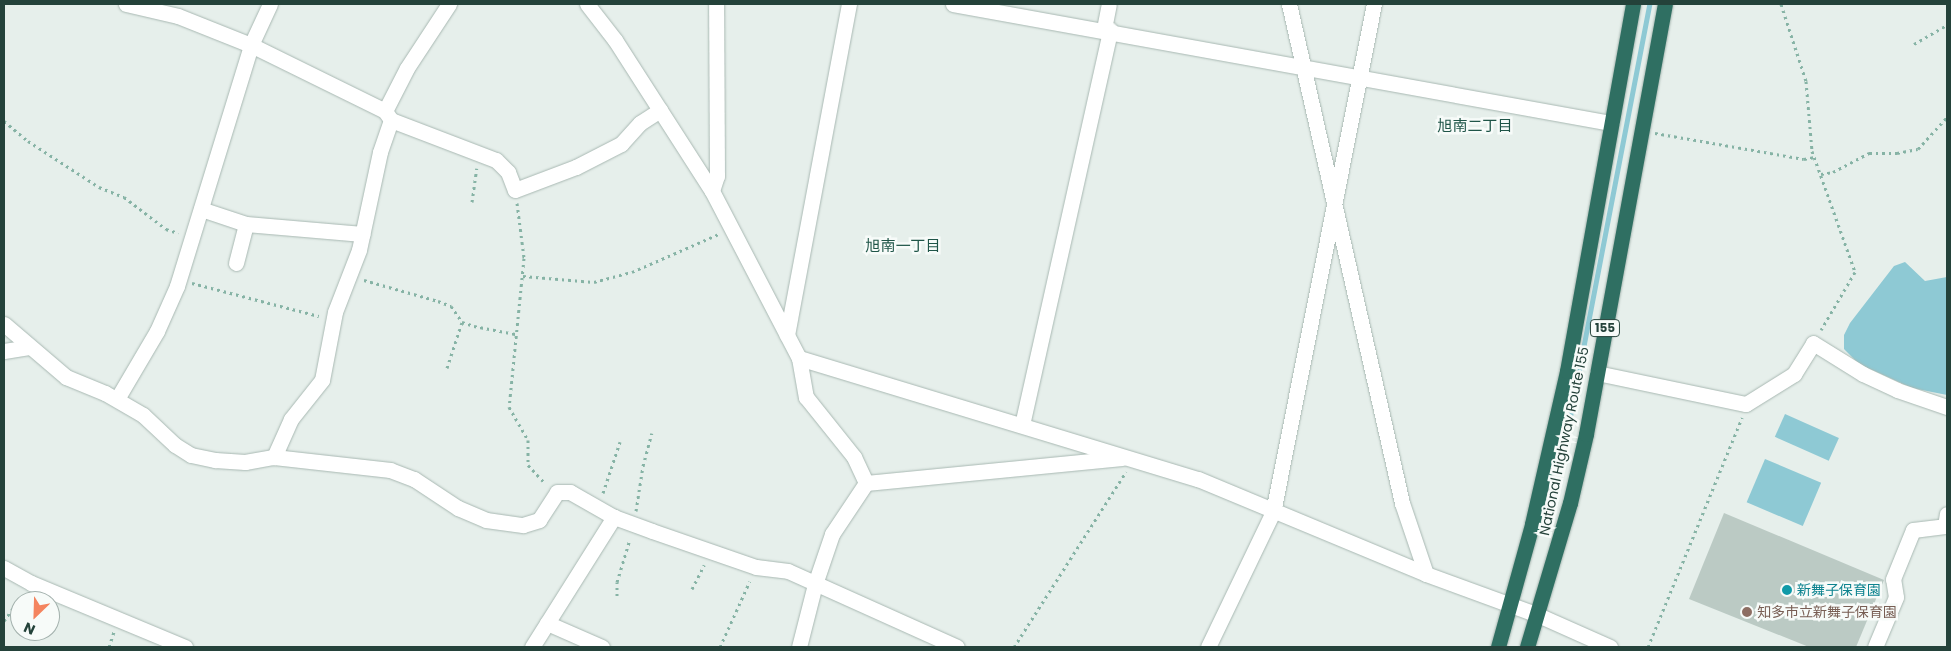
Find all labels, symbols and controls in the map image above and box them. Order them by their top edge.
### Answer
district label: 旭南二丁目 [1438,117,1512,135]
district label: 旭南一丁目 [866,237,940,255]
road number: 155 [1589,318,1621,338]
street label: National Highway Route 155 [1536,345,1592,537]
place label: 新舞子保育園 [1797,582,1881,598]
marker: 新舞子保育園 [1781,584,1793,596]
north arrow [10,591,60,641]
place label: 知多市立新舞子保育園 [1757,604,1897,620]
marker: 知多市立新舞子保育園 [1741,606,1753,618]
text: N [20,618,38,640]

